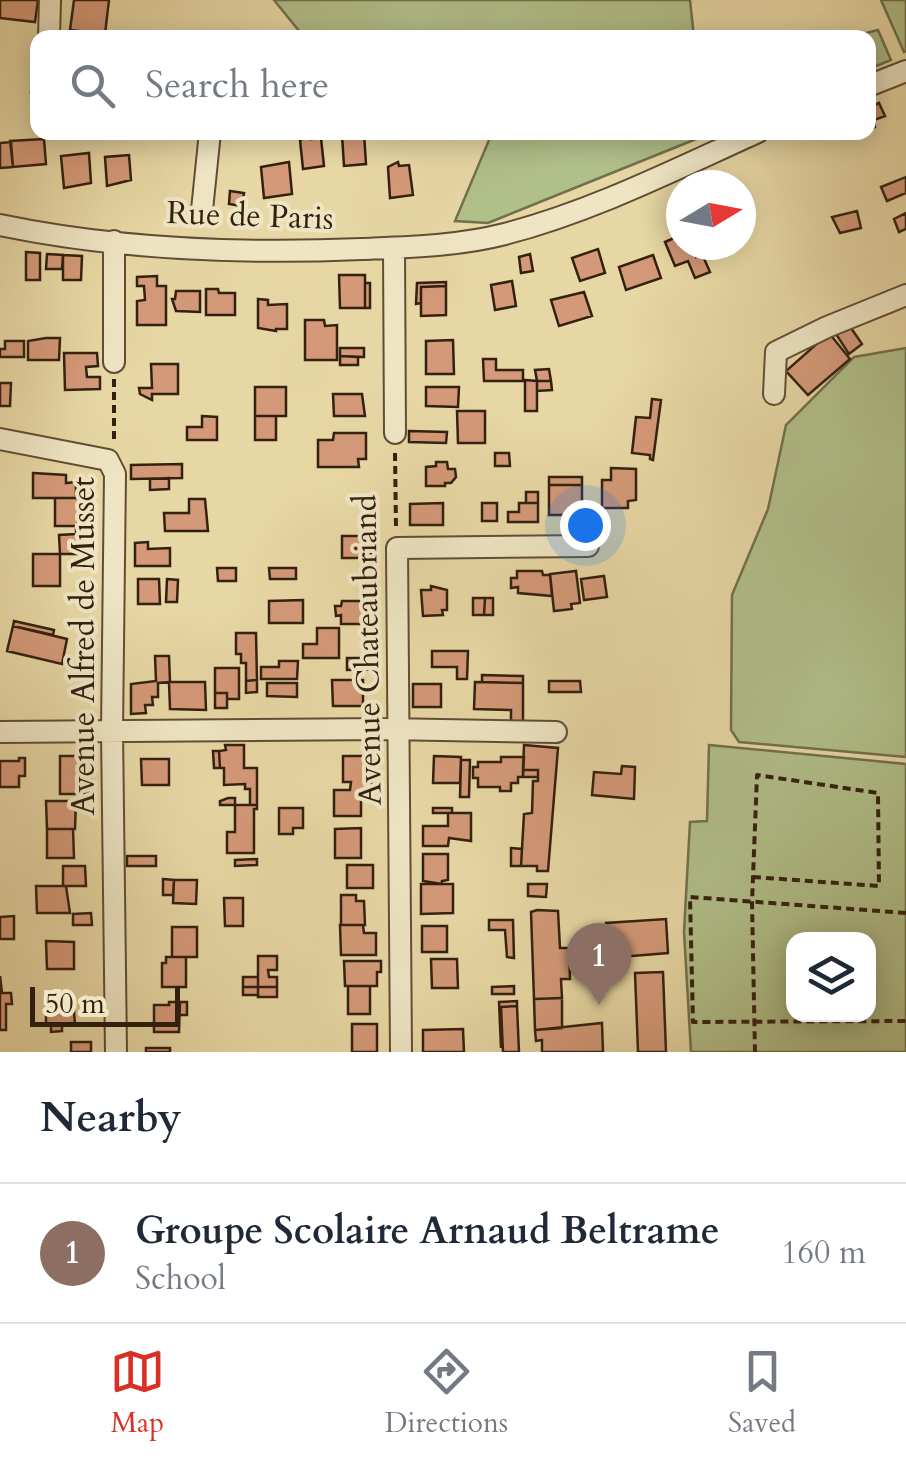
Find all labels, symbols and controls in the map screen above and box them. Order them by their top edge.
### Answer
search box [30,30,876,140]
icon: search [65,58,120,113]
text: Search here [145,59,329,111]
north arrow [666,170,756,260]
street label: Rue de Paris [166,191,334,241]
street label: Avenue Alfred de Musset [62,477,106,815]
street label: Avenue Chateaubriand [343,494,393,806]
your location [560,500,611,551]
pin: 1 [566,922,632,1005]
map controls [786,932,876,1022]
button: layers [786,932,876,1022]
scale bar [30,982,180,1026]
text: 50 m [45,985,105,1023]
text: Nearby [40,1089,182,1146]
text: Groupe Scolaire Arnaud Beltrame [135,1205,719,1257]
text: 1 [64,1231,81,1275]
text: 160 m [781,1231,866,1275]
text: School [135,1257,226,1301]
tab: Map [110,1344,165,1442]
tab: Directions [385,1344,508,1442]
tab: Saved [728,1344,796,1442]

